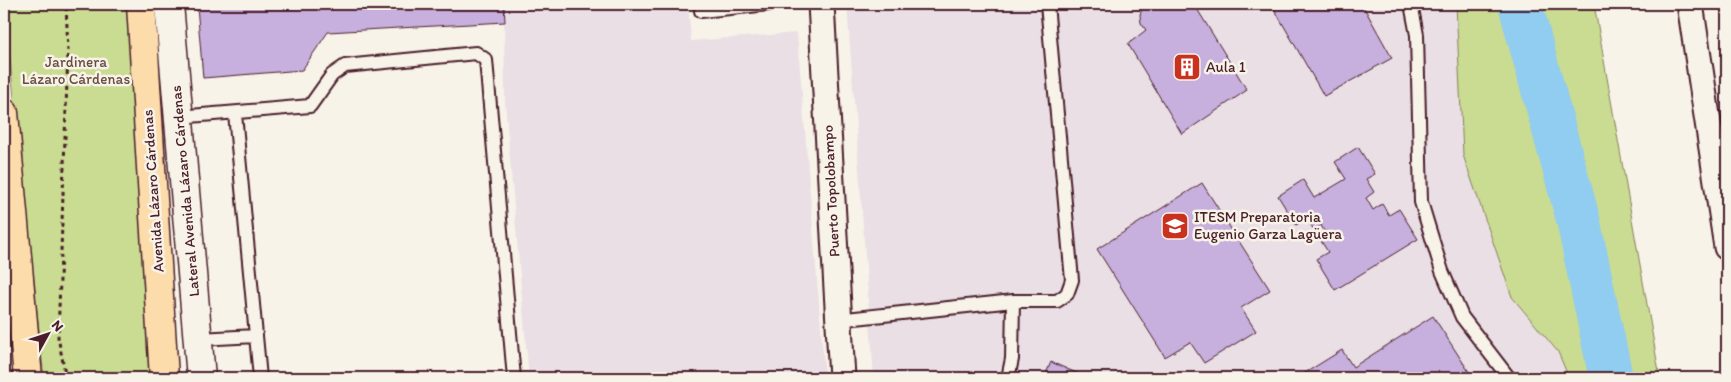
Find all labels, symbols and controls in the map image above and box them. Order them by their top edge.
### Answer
building icon: Aula 1 [1172,52,1202,82]
park label: Jardinera Lázaro Cárdenas [22,53,130,88]
place label: Aula 1 [1206,58,1246,76]
street label: Lateral Avenida Lázaro Cárdenas [167,84,203,297]
street label: Avenida Lázaro Cárdenas [138,109,168,273]
street label: Puerto Topolobampo [819,124,843,258]
place label: ITESM Preparatoria Eugenio Garza Lagüera [1194,208,1342,243]
school or university icon: ITESM Preparatoria Eugenio Garza Lagüera [1160,211,1190,241]
north arrow [22,310,72,360]
text: N [48,317,67,335]

